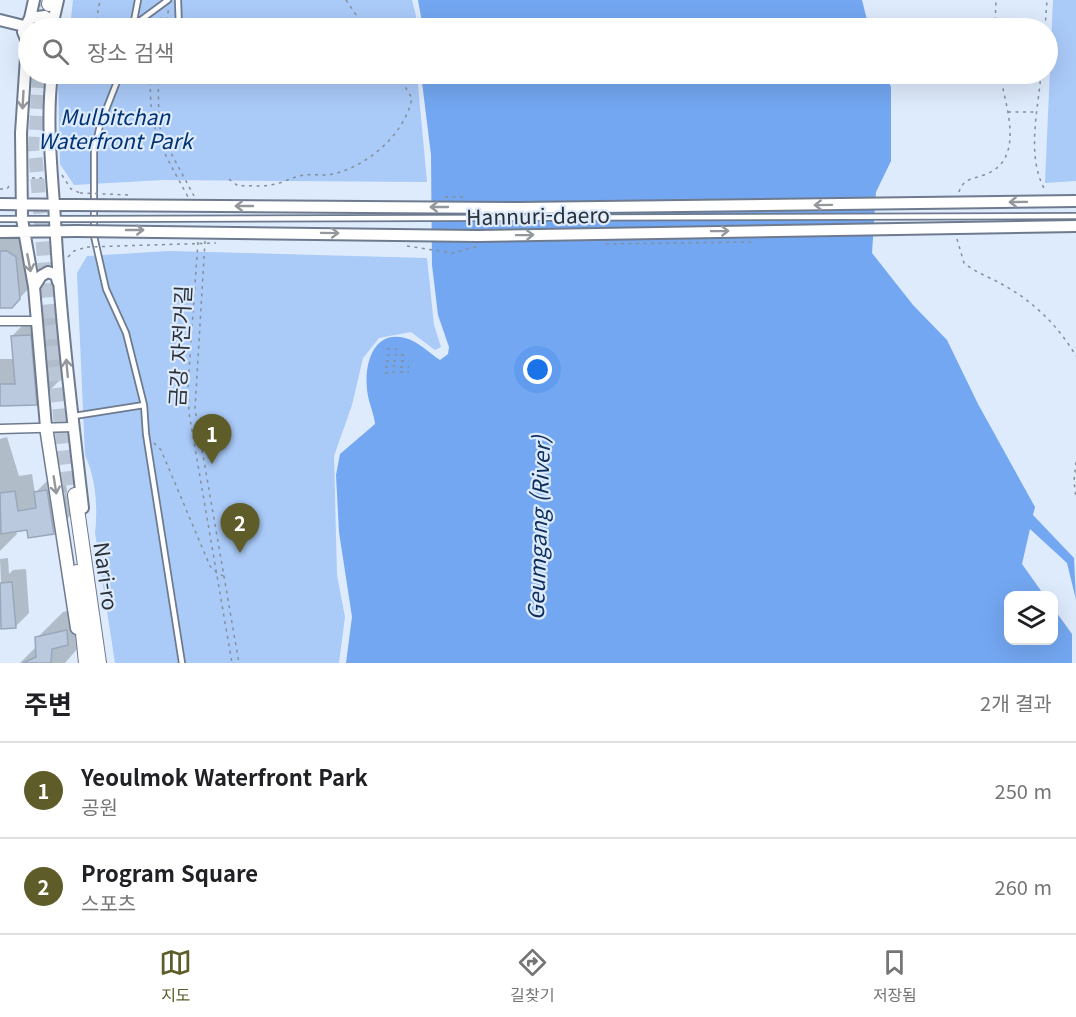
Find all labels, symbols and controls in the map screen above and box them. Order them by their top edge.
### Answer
search box [18,18,1058,84]
icon: search [39,35,72,68]
text: 장소 검색 [87,35,174,67]
one-way arrow [17,90,28,110]
park label: Mulbitchan Waterfront Park [38,101,195,155]
one-way arrow [1008,196,1028,208]
street label: Hannuri-daero [466,199,610,231]
one-way arrow [813,199,833,211]
one-way arrow [234,200,254,212]
one-way arrow [429,201,449,213]
one-way arrow [125,224,145,236]
one-way arrow [710,225,730,237]
one-way arrow [320,227,340,239]
one-way arrow [515,229,535,240]
one-way arrow [24,252,35,272]
street label: 금강 자전거길 [161,284,197,408]
your location [523,355,552,384]
one-way arrow [61,359,72,379]
pin: 1 [192,414,232,464]
water label: Geumgang (River) [518,434,556,621]
one-way arrow [49,475,60,495]
pin: 2 [220,504,260,553]
street label: Nari-ro [87,540,127,612]
map controls [1004,591,1058,645]
button: layers [1004,591,1058,645]
text: 주변 [24,684,72,721]
text: 2개 결과 [980,688,1052,717]
text: Yeoulmok Waterfront Park [81,760,368,792]
text: 1 [38,776,49,805]
text: 250 m [995,776,1052,805]
text: 공원 [81,792,118,821]
text: Program Square [81,856,258,888]
text: 2 [38,872,49,901]
text: 260 m [995,872,1052,901]
text: 스포츠 [81,888,136,917]
tab: 지도 [159,946,192,1006]
tab: 길찾기 [510,946,555,1006]
tab: 저장됨 [873,946,917,1006]

